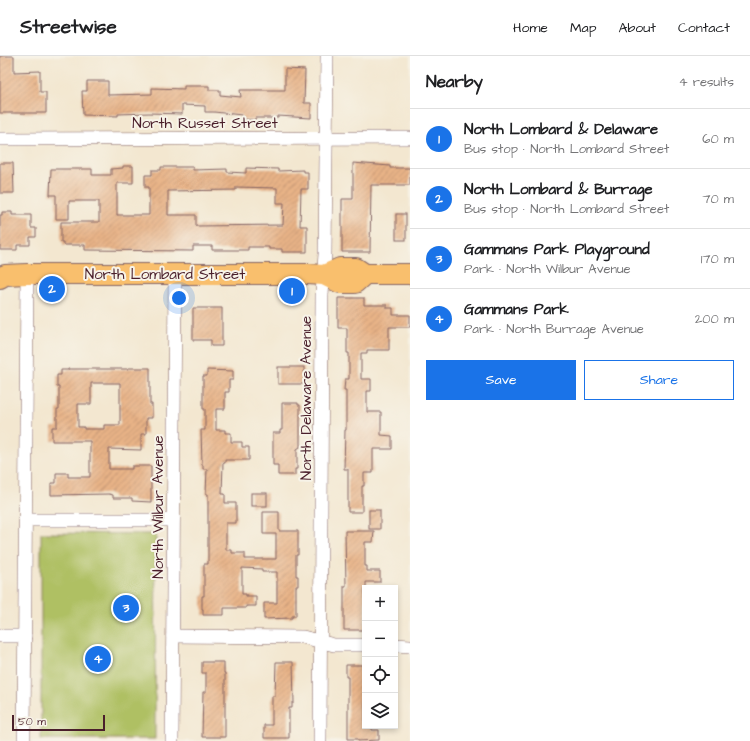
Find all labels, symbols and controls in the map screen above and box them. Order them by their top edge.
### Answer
text: Streetwise [20,14,117,41]
text: Home [513,18,548,38]
text: Map [570,18,596,38]
text: About [618,18,656,38]
text: Contact [678,18,730,38]
text: Nearby [426,70,483,94]
text: 4 results [679,73,734,91]
street label: North Russet Street [132,113,278,134]
text: North Lombard & Delaware [464,119,658,140]
text: 1 [438,130,440,148]
text: 60 m [702,130,734,148]
text: Bus stop · North Lombard Street [464,140,669,158]
text: North Lombard & Burrage [464,179,653,200]
text: 2 [435,190,443,208]
text: 70 m [702,190,734,208]
text: Bus stop · North Lombard Street [464,200,669,218]
text: Gammans Park Playground [464,239,650,260]
text: 3 [436,250,442,268]
text: 170 m [701,250,734,268]
text: Park · North Wilbur Avenue [464,260,631,278]
street label: North Lombard Street [85,264,245,285]
pin: 2 [39,274,65,304]
pin: 1 [279,276,305,306]
your location [169,288,189,308]
text: Gammans Park [464,299,569,320]
text: 4 [435,310,443,328]
text: 200 m [695,310,734,328]
street label: North Delaware Avenue [296,316,317,480]
text: Park · North Burrage Avenue [464,320,644,338]
button: Save [426,360,576,400]
button: Share [584,360,734,400]
street label: North Wilbur Avenue [148,435,169,579]
map controls [362,585,398,729]
button: + [362,585,398,621]
pin: 3 [113,593,139,623]
button: − [362,621,398,657]
pin: 4 [85,644,111,674]
button: locate [362,657,398,693]
button: layers [362,693,398,729]
scale bar [12,713,105,732]
text: 50 m [18,714,46,729]

